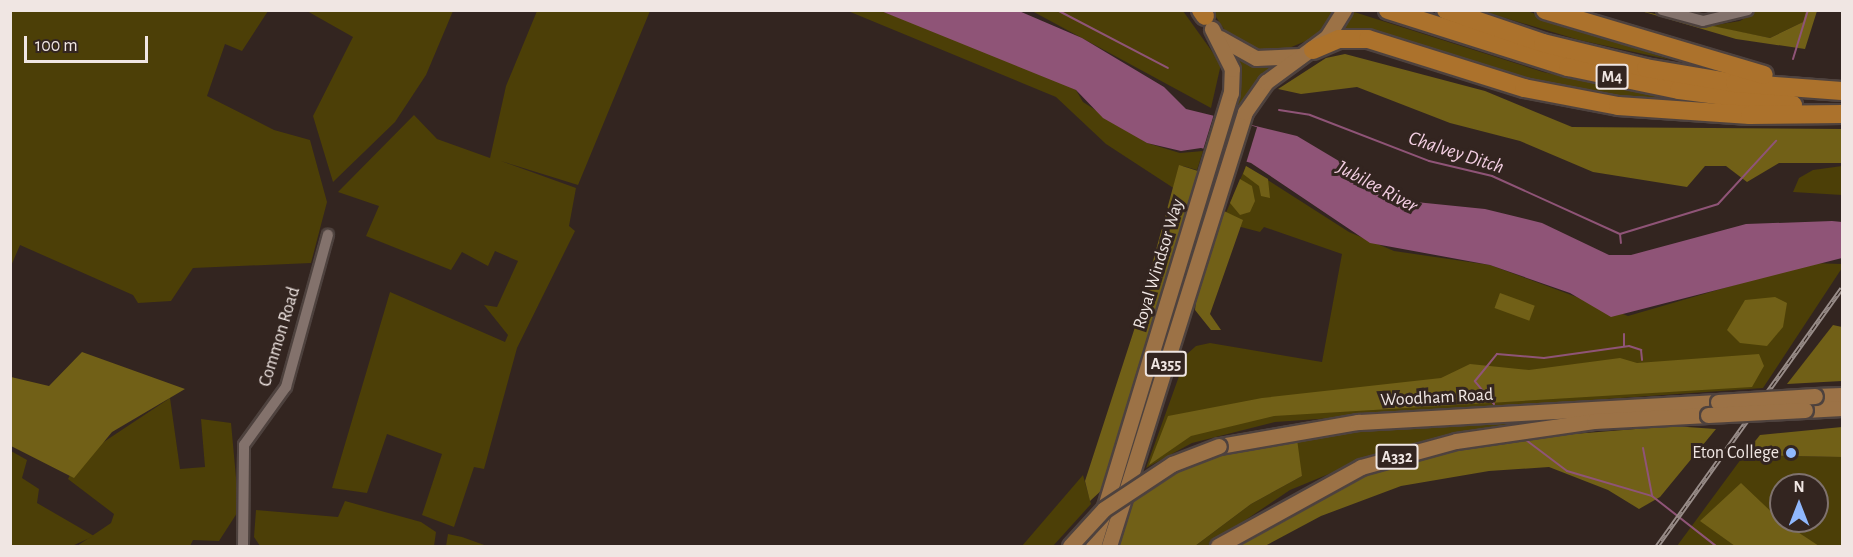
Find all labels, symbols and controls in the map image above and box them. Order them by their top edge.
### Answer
scale bar [27,24,152,62]
text: 100 m [35,37,78,55]
road number: M4 [1596,64,1628,90]
water label: Chalvey Ditch [1405,126,1507,180]
water label: Jubilee River [1332,156,1422,218]
street label: Royal Windsor Way [1129,196,1189,332]
street label: Common Road [255,285,305,389]
road number: A355 [1144,351,1188,377]
street label: Woodham Road [1380,384,1494,412]
place label: Eton College [1692,442,1779,464]
road number: A332 [1374,444,1420,470]
marker: Eton College [1784,446,1798,460]
north arrow [1769,473,1829,533]
text: N [1793,479,1805,495]

